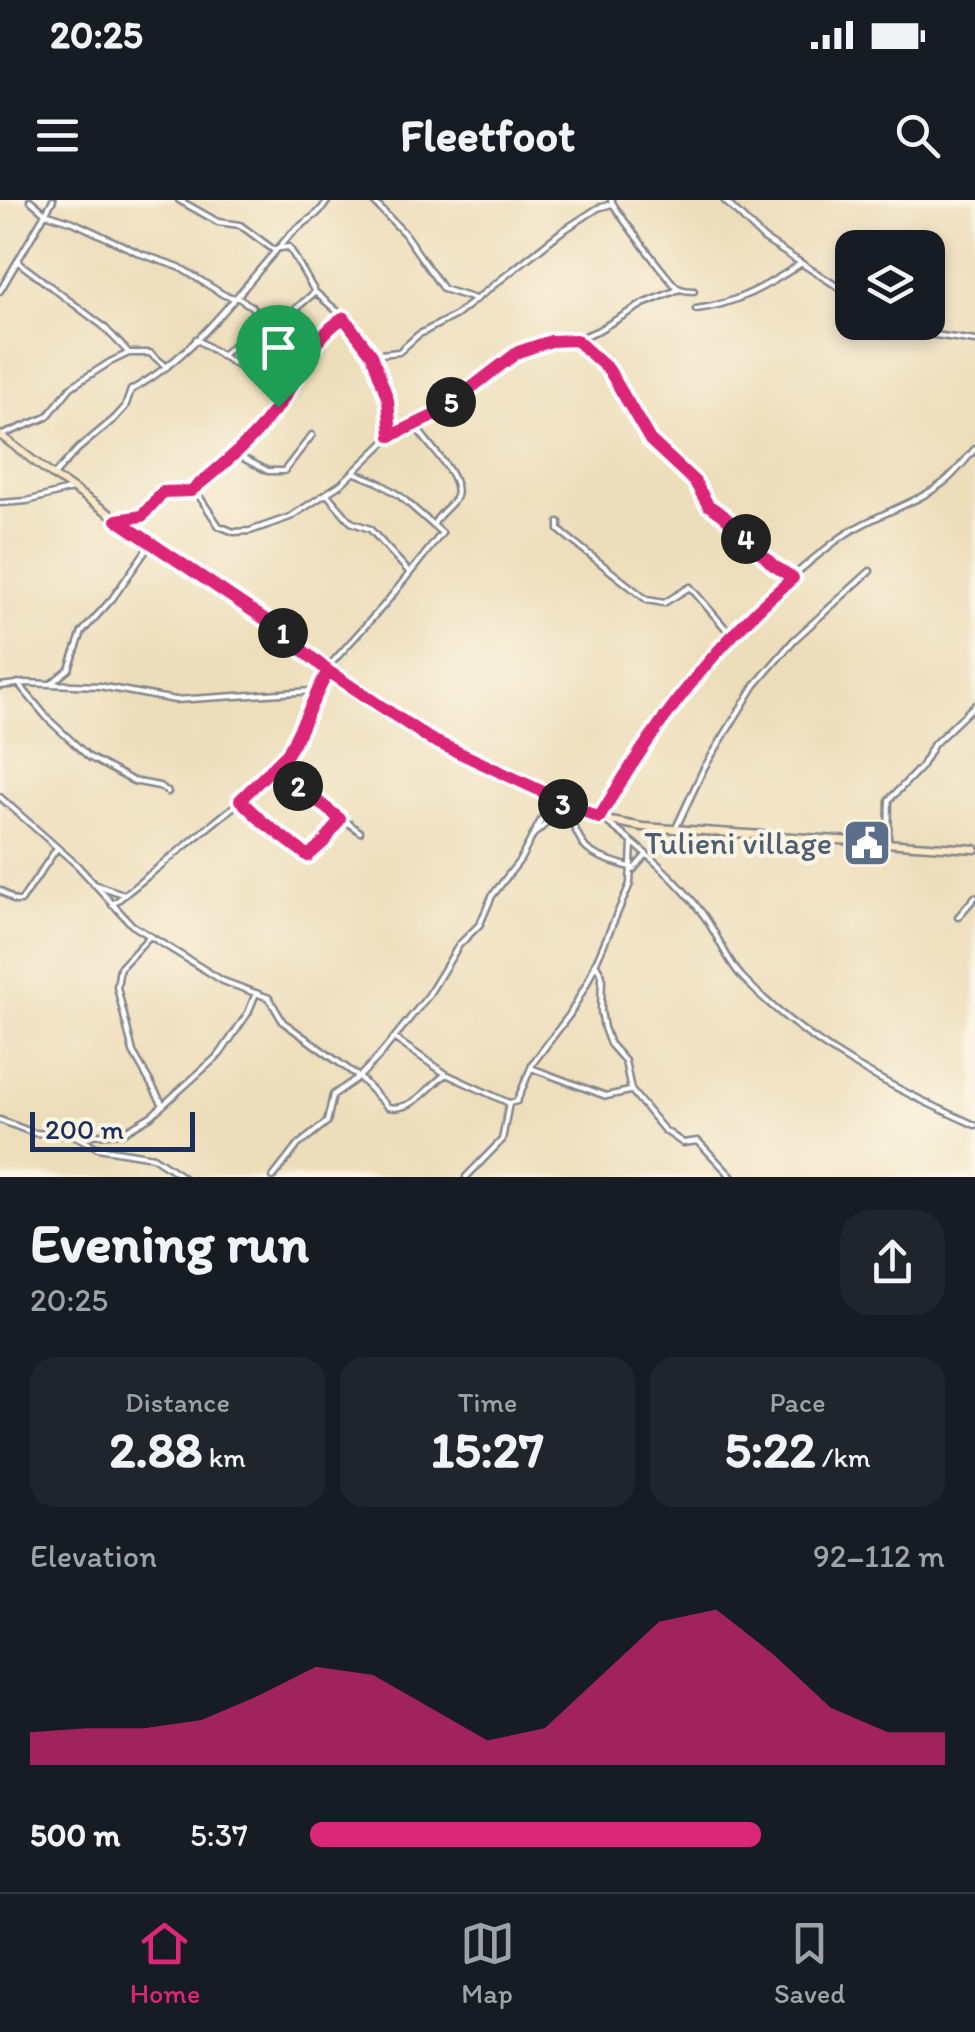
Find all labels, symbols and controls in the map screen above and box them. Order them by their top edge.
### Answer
text: 20:25 [50,12,143,58]
icon: menu [30,108,85,163]
text: Fleetfoot [400,108,575,162]
icon: search [890,108,945,163]
map controls [835,230,945,340]
button: layers [835,230,945,340]
pin [236,305,321,408]
icon: arrive [251,320,306,375]
pin: 5 [426,377,476,427]
text: 5 [444,385,458,419]
pin: 4 [721,514,771,564]
text: 4 [738,522,754,556]
pin: 1 [258,608,308,658]
text: 1 [277,616,290,650]
pin: 2 [273,761,323,811]
text: 2 [291,769,305,803]
pin: 3 [538,779,588,829]
text: 3 [555,787,571,821]
public building icon: Tulieni village [841,817,893,869]
place label: Tulieni village [644,824,832,862]
scale bar [30,1107,195,1151]
text: 200 m [45,1112,124,1146]
text: Evening run [30,1210,309,1276]
button: share [840,1210,945,1315]
text: 20:25 [30,1281,108,1319]
text: Distance [125,1385,230,1419]
text: Time [458,1385,517,1419]
text: Pace [769,1385,826,1419]
text: 2.88 [109,1419,203,1480]
text: 15:27 [431,1419,544,1480]
text: 5:22 [724,1419,816,1480]
text: km [203,1440,246,1474]
text: /km [816,1440,871,1474]
text: Elevation [30,1537,157,1575]
text: 92–112 m [813,1537,945,1575]
text: 500 m [30,1816,120,1854]
text: 5:37 [190,1816,248,1854]
tab: Home [130,1916,200,2010]
tab: Map [460,1916,515,2010]
tab: Saved [774,1916,845,2010]

